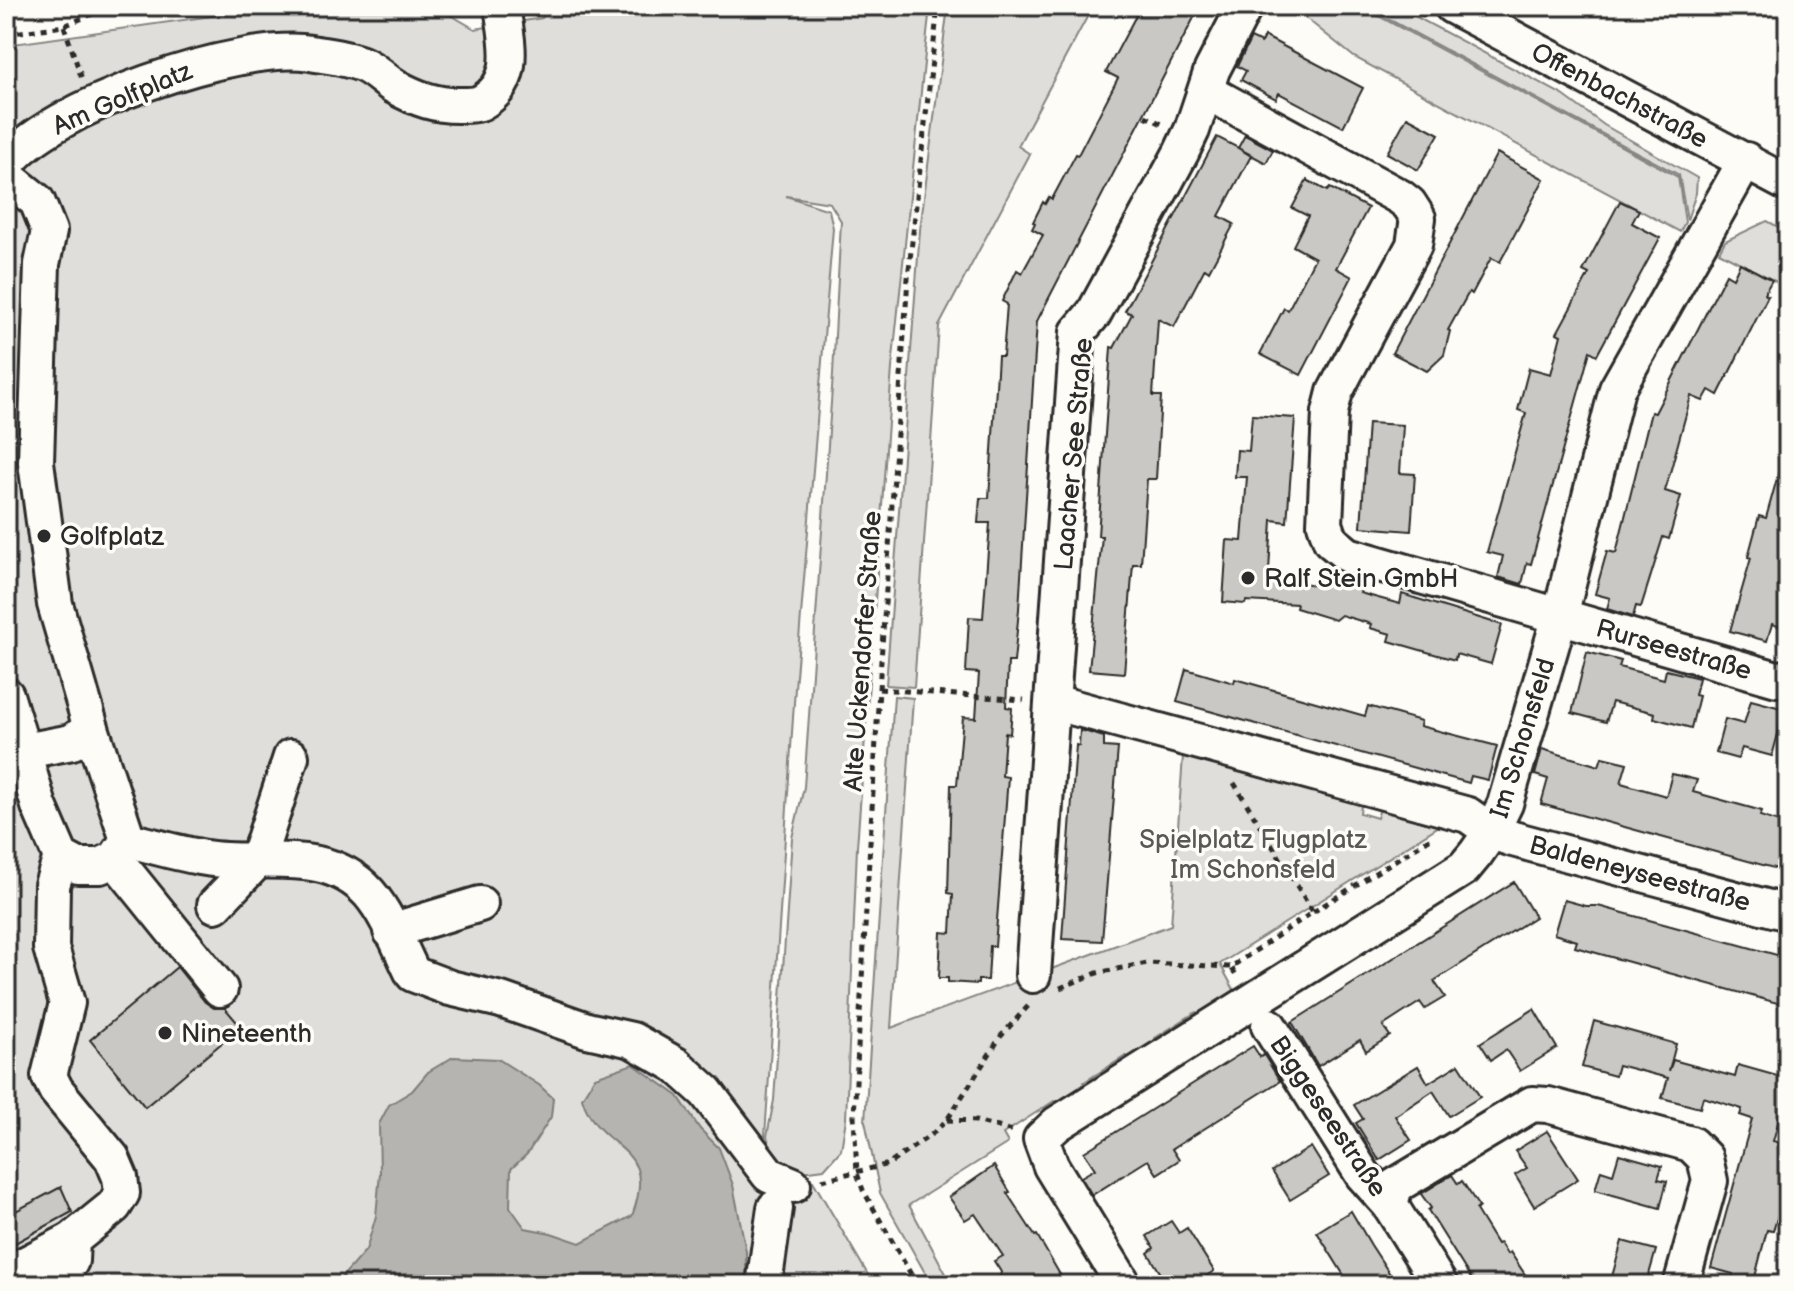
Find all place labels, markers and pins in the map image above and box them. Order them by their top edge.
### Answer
place label: Golfplatz [60,522,164,553]
marker: Golfplatz [35,527,53,545]
place label: Ralf Stein GmbH [1264,564,1459,595]
marker: Ralf Stein GmbH [1239,569,1257,587]
place label: Nineteenth [181,1019,312,1050]
marker: Nineteenth [156,1024,174,1042]

